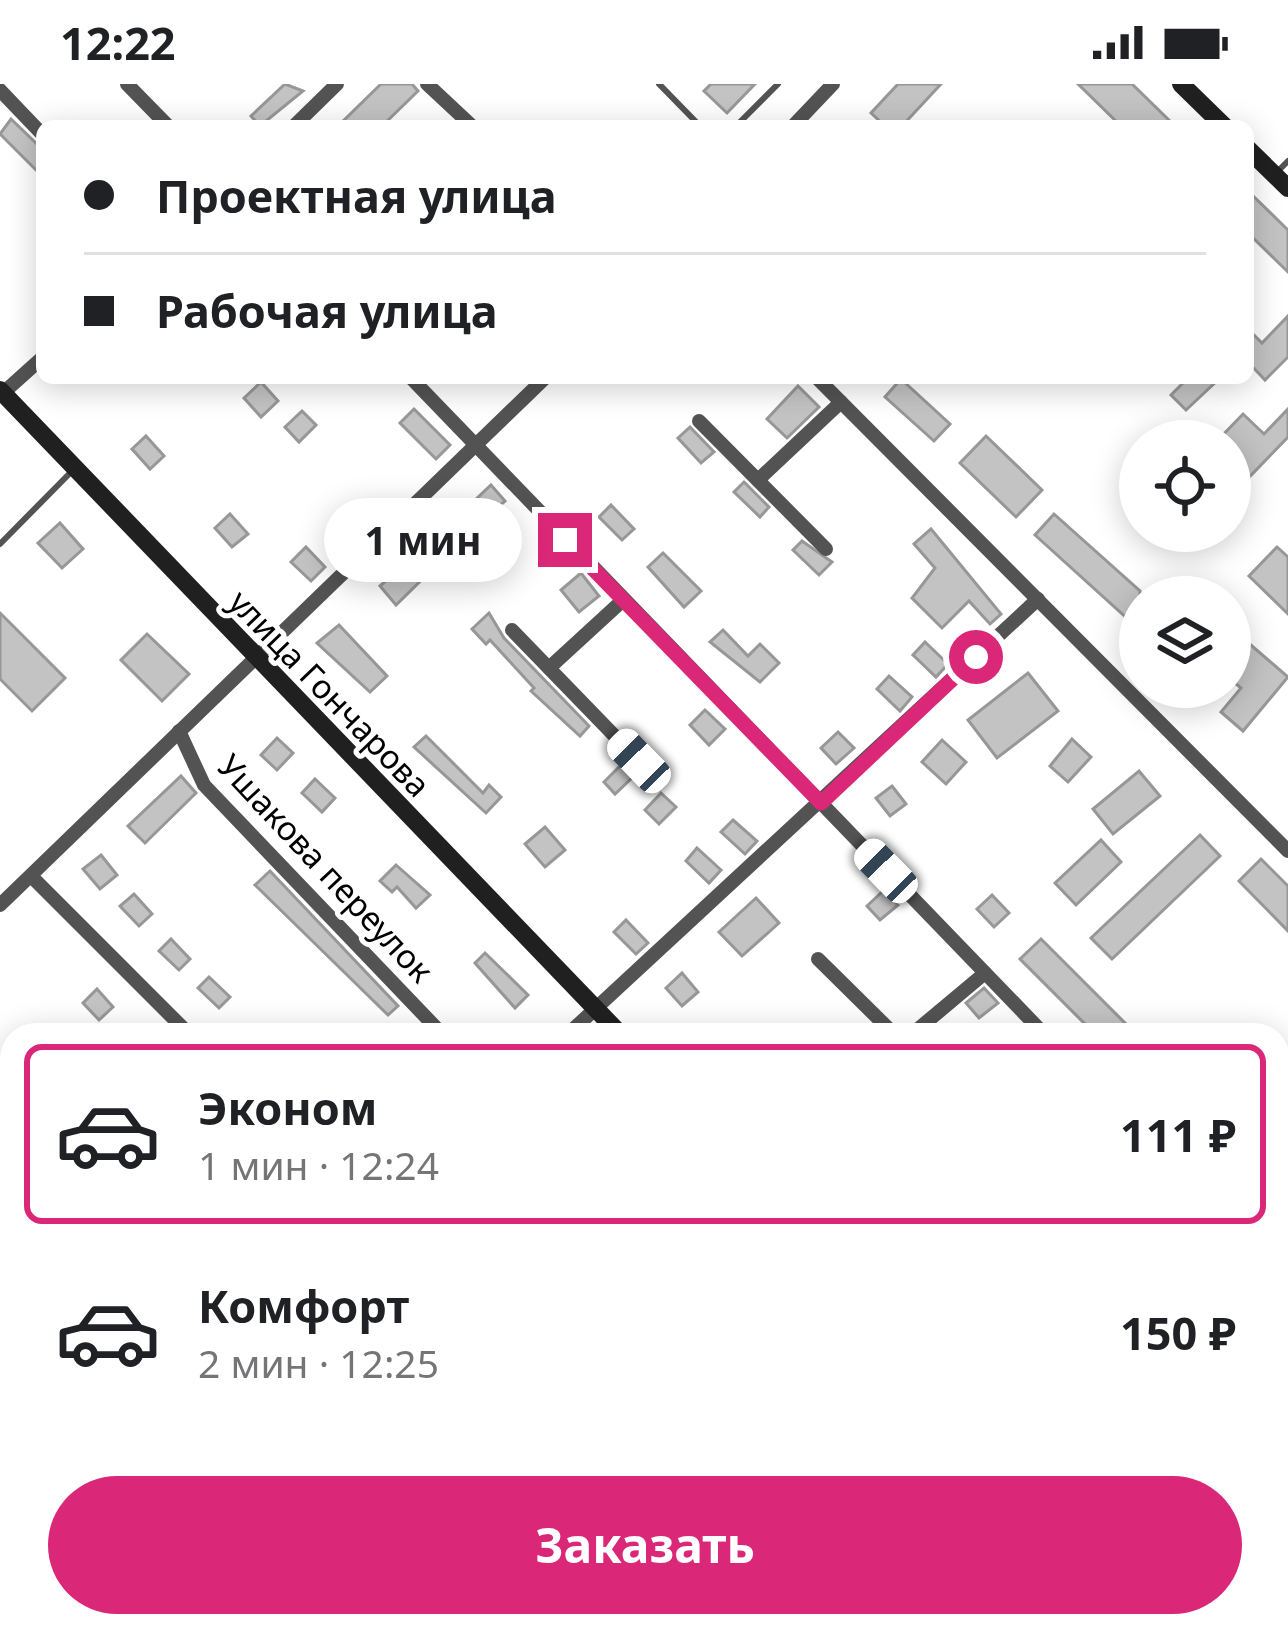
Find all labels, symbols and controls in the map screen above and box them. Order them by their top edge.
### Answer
text: 12:22 [60,12,176,73]
text: Проектная улица [156,165,557,226]
text: Рабочая улица [156,280,498,341]
map controls [1119,420,1251,708]
button: locate [1119,420,1251,552]
callout: 1 мин [325,498,523,582]
text: 1 мин [365,513,481,566]
route end [538,513,592,567]
button: layers [1119,576,1251,708]
street label: улица Гончарова [219,580,441,806]
route start [949,630,1003,684]
car [601,723,677,799]
street label: Ушакова переулок [208,744,444,992]
car [848,833,924,909]
text: Эконом [198,1077,377,1138]
icon: car [54,1080,162,1188]
text: 111 ₽ [1120,1104,1236,1165]
text: 1 мин · 12:24 [198,1138,439,1191]
text: Комфорт [198,1275,409,1336]
icon: car [54,1278,162,1386]
text: 150 ₽ [1120,1302,1236,1363]
text: 2 мин · 12:25 [198,1336,439,1389]
button: Заказать [48,1476,1242,1614]

